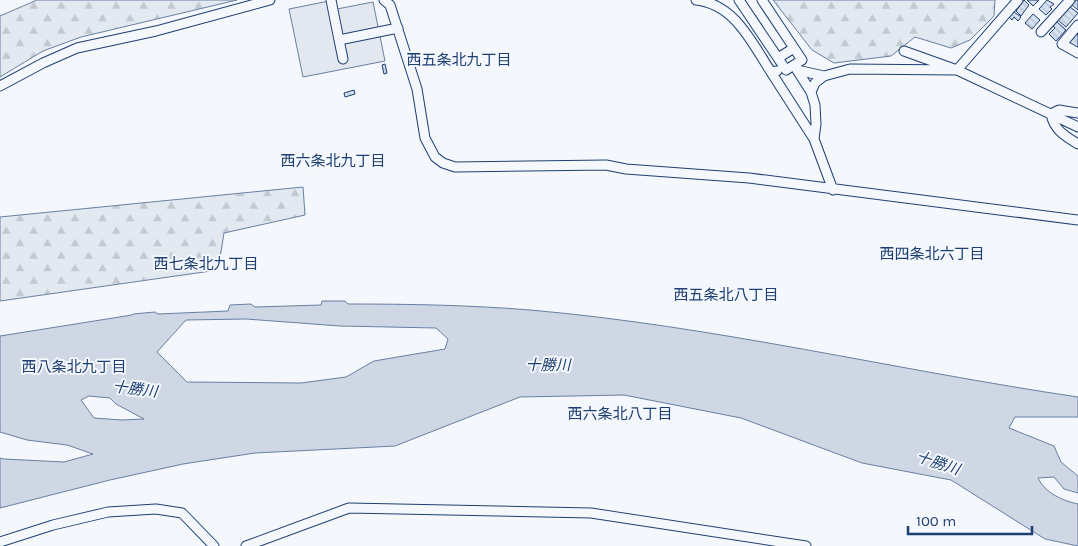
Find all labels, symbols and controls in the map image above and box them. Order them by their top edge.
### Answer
district label: 西五条北九丁目 [406,51,512,69]
district label: 西六条北九丁目 [280,152,386,170]
district label: 西四条北六丁目 [879,245,985,263]
district label: 西七条北九丁目 [153,255,259,273]
district label: 西五条北八丁目 [673,286,779,304]
water label: 十勝川 [525,356,572,374]
district label: 西八条北九丁目 [21,358,127,376]
water label: 十勝川 [112,377,160,401]
district label: 西六条北八丁目 [567,405,673,423]
water label: 十勝川 [914,447,964,479]
scale bar [908,504,1032,536]
text: 100 m [916,512,956,530]

